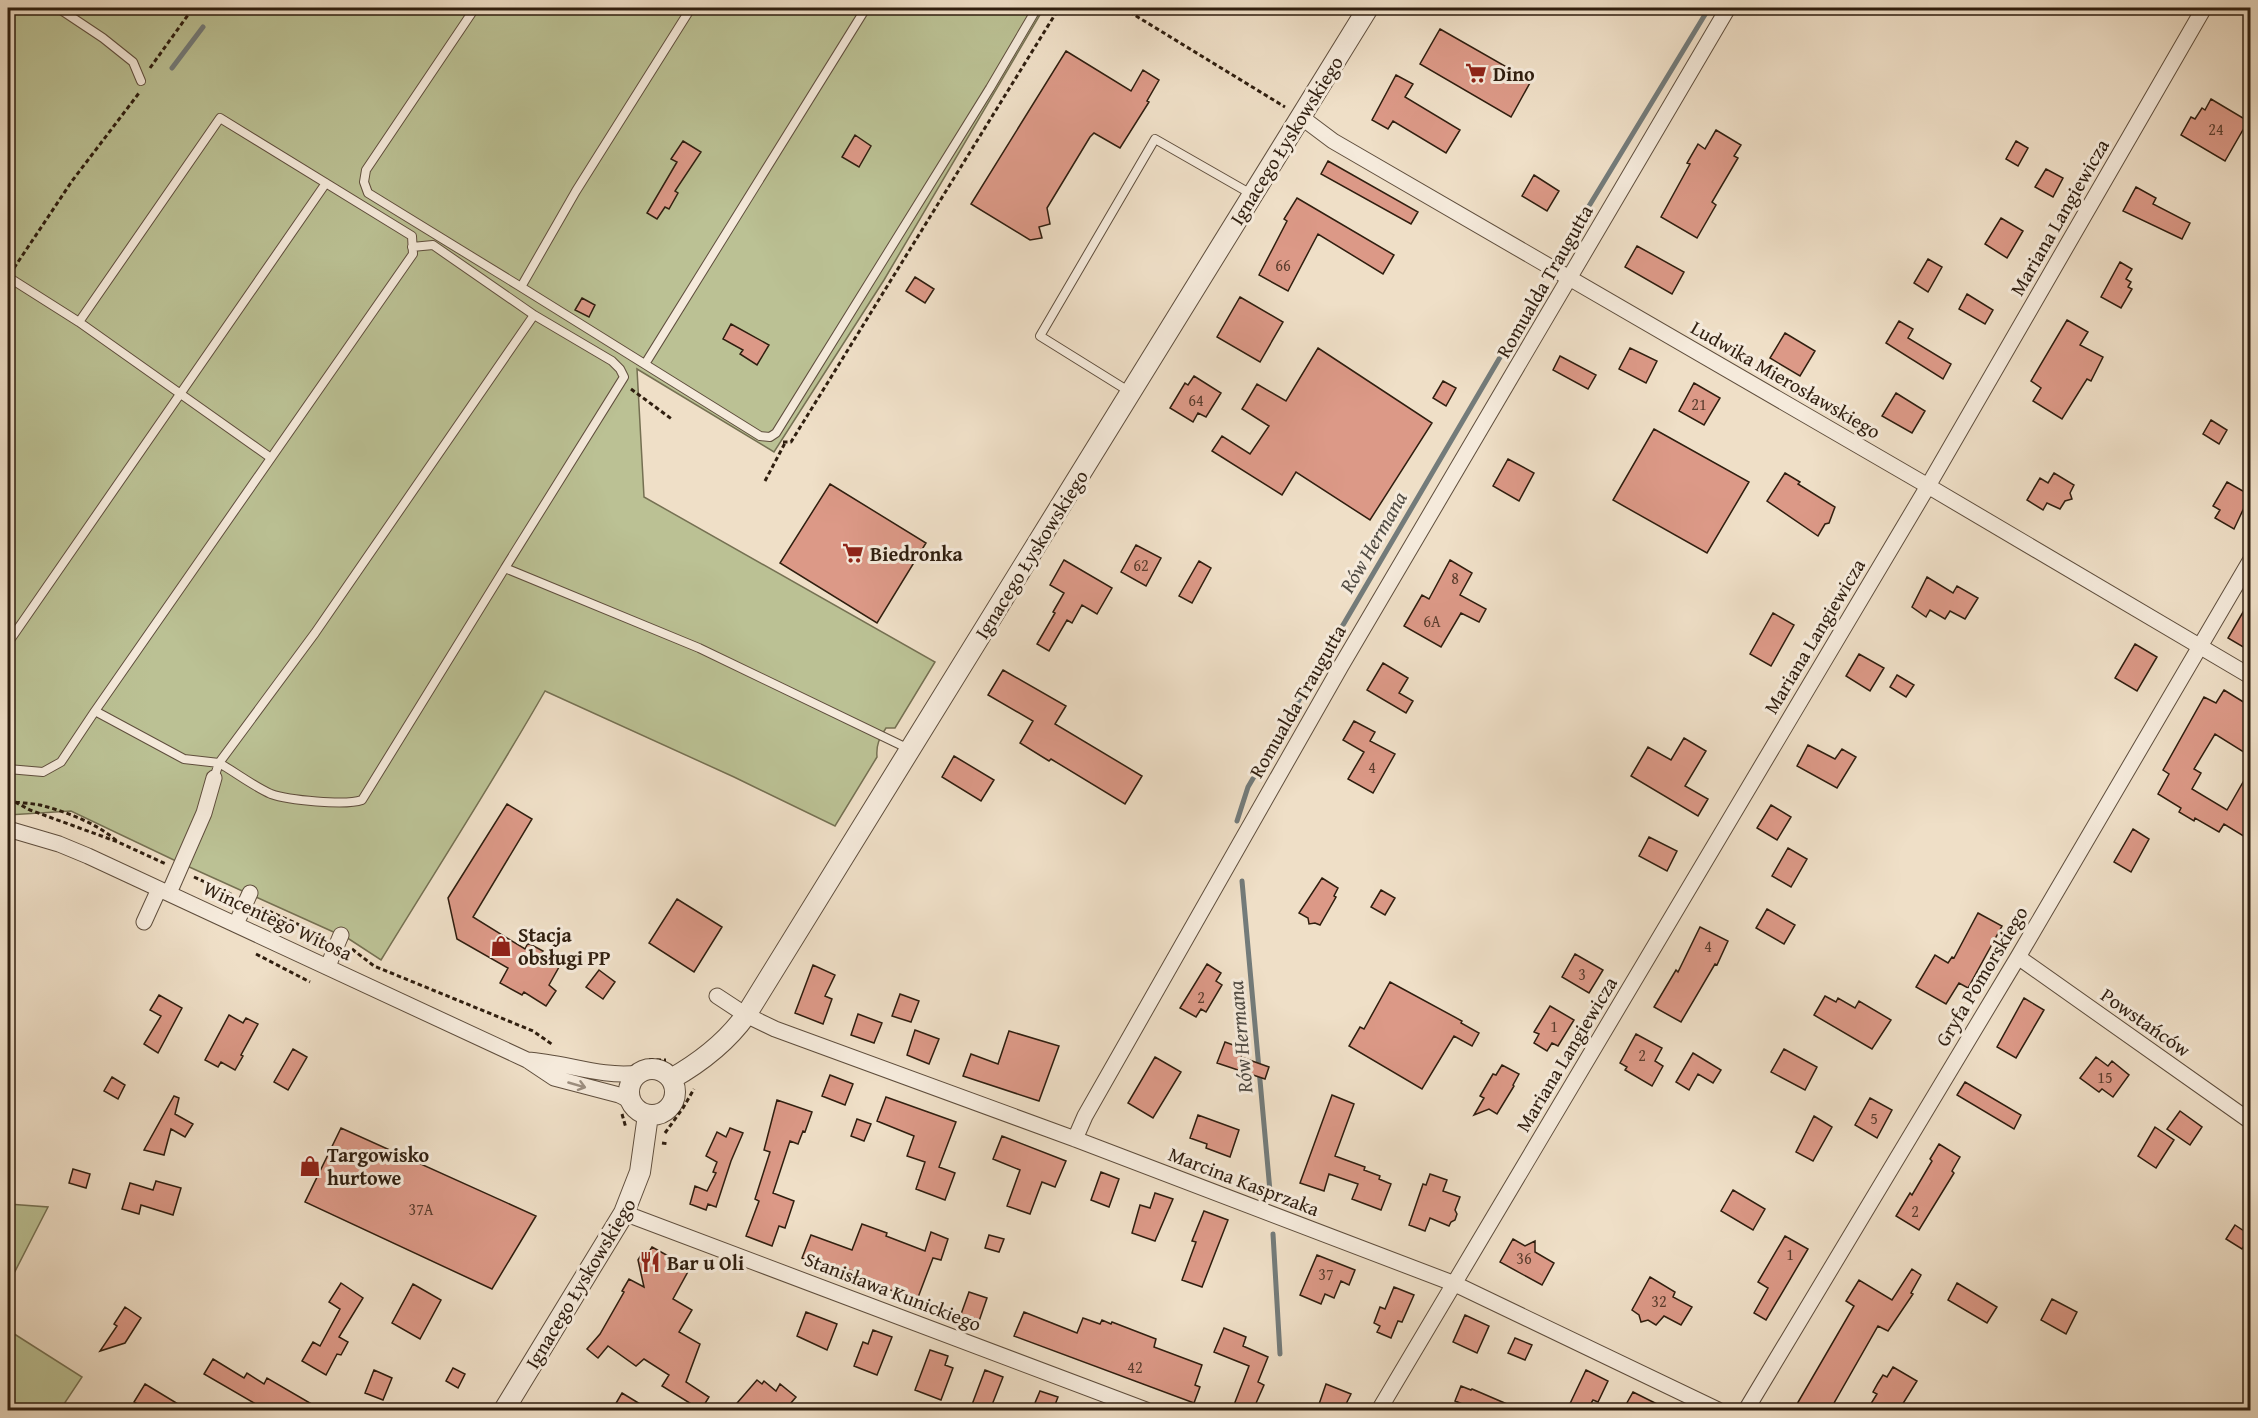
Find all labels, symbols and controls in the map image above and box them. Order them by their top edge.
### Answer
street label: Ignacego Łyskowskiego [1222,50,1350,230]
place label: Dino [1493,59,1535,88]
supermarket icon: Dino [1464,61,1488,85]
house number: 24 [2208,117,2224,141]
street label: Mariana Langiewicza [2002,133,2116,301]
street label: Romualda Traugutta [1488,199,1600,363]
house number: 66 [1275,253,1291,277]
street label: Ludwika Mierosławskiego [1686,313,1886,445]
house number: 64 [1188,388,1204,412]
house number: 21 [1691,392,1707,416]
street label: Ignacego Łyskowskiego [967,464,1095,644]
water label: Rów Hermana [1331,485,1415,599]
place label: Biedronka [870,539,964,568]
supermarket icon: Biedronka [841,541,865,565]
street label: Mariana Langiewicza [1756,552,1872,719]
house number: 62 [1133,553,1149,577]
house number: 8 [1451,566,1459,590]
house number: 6A [1423,609,1441,633]
street label: Romualda Traugutta [1241,619,1353,783]
house number: 4 [1368,755,1376,779]
street label: Wincentego Witosa [199,873,358,968]
street label: Gryfa Pomorskiego [1928,900,2034,1052]
place label: Stacja obsługi PP [518,920,611,972]
shop icon: Stacja obsługi PP [489,934,513,958]
house number: 4 [1704,934,1712,958]
house number: 3 [1578,962,1586,986]
street label: Mariana Langiewicza [1508,970,1624,1137]
water label: Rów Hermana [1220,979,1260,1095]
street label: Powstańców [2095,980,2197,1064]
house number: 2 [1197,985,1205,1009]
house number: 1 [1550,1014,1558,1038]
house number: 2 [1638,1043,1646,1067]
house number: 15 [2097,1065,2113,1089]
one-way arrow [567,1080,586,1091]
house number: 5 [1870,1106,1878,1130]
street label: Marcina Kasprzaka [1164,1139,1324,1223]
place label: Targowisko hurtowe [327,1140,430,1192]
shop icon: Targowisko hurtowe [298,1154,322,1178]
street label: Ignacego Łyskowskiego [518,1192,642,1374]
house number: 37A [408,1197,434,1221]
house number: 2 [1911,1199,1919,1223]
house number: 1 [1786,1242,1794,1266]
street label: Stanisława Kunickiego [800,1244,986,1338]
house number: 36 [1516,1246,1532,1270]
place label: Bar u Oli [667,1248,744,1277]
restaurant icon: Bar u Oli [638,1250,662,1274]
house number: 37 [1318,1262,1334,1286]
house number: 32 [1651,1289,1667,1313]
house number: 42 [1127,1355,1143,1379]

